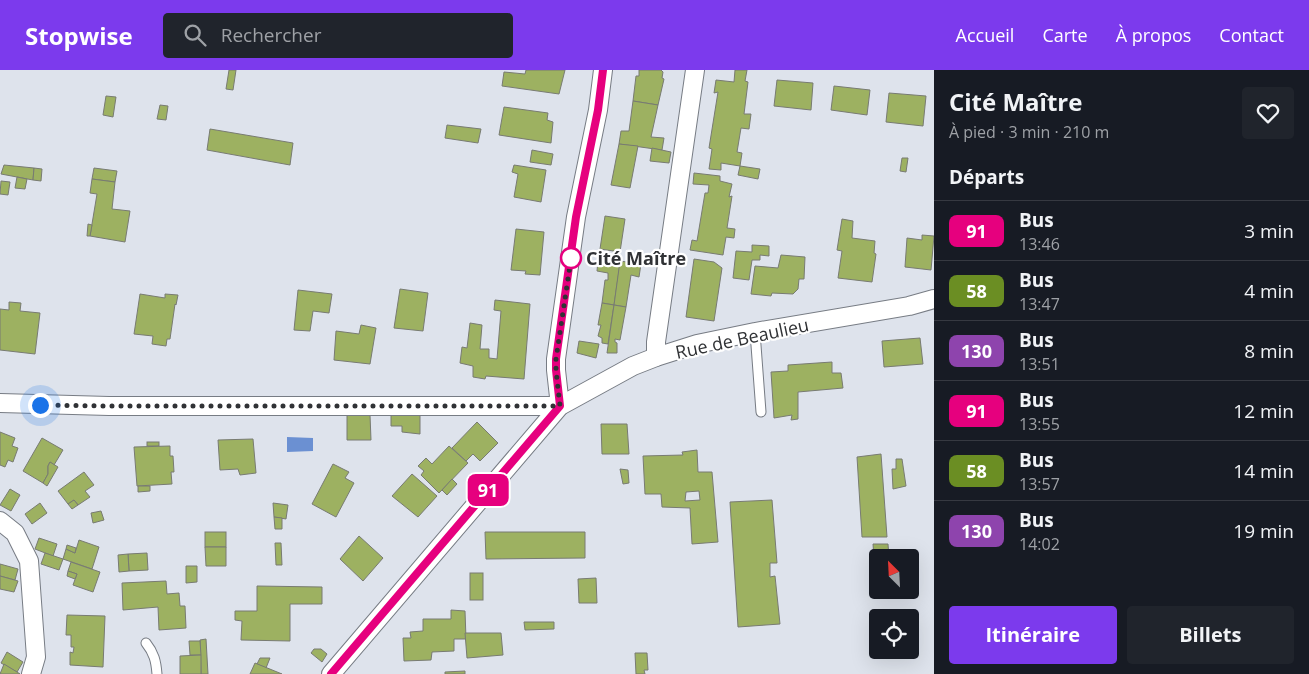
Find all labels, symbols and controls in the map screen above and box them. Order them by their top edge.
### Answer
search box [163,13,513,58]
text: Stopwise [25,19,133,52]
icon: search [181,21,209,49]
text: Rechercher [221,22,321,48]
text: Accueil [956,23,1014,47]
text: Carte [1042,23,1088,47]
text: À propos [1116,23,1191,47]
text: Contact [1219,23,1284,47]
text: Cité Maître [949,85,1082,118]
button: heart [1242,87,1294,139]
text: À pied · 3 min · 210 m [949,121,1109,143]
text: Départs [949,164,1024,190]
text: Bus [1019,207,1054,233]
text: 3 min [1244,218,1294,244]
text: 91 [966,219,987,243]
text: 13:46 [1019,233,1060,255]
place label: Cité Maître [586,246,686,270]
marker: Cité Maître [560,247,582,269]
text: Bus [1019,267,1054,293]
text: 4 min [1244,278,1294,304]
text: 58 [966,279,987,303]
text: 13:47 [1019,293,1060,315]
street label: Rue de Beaulieu [673,312,811,364]
text: Bus [1019,327,1054,353]
text: 8 min [1244,338,1294,364]
text: 130 [961,339,992,363]
text: 13:51 [1019,353,1060,375]
text: Bus [1019,387,1054,413]
your location [28,393,53,418]
text: 12 min [1233,398,1294,424]
text: 91 [966,399,987,423]
text: 13:55 [1019,413,1060,435]
text: Bus [1019,447,1054,473]
text: 14 min [1233,458,1294,484]
text: 58 [966,459,987,483]
text: 13:57 [1019,473,1060,495]
line badge: 91 [466,474,510,506]
text: 91 [478,478,498,502]
text: Bus [1019,507,1054,533]
text: 19 min [1233,518,1294,544]
text: 130 [961,519,992,543]
text: 14:02 [1019,533,1060,555]
north arrow [869,549,919,599]
map controls [869,549,919,659]
button: Itinéraire [949,606,1117,664]
button: Billets [1127,606,1294,664]
button: locate [869,609,919,659]

